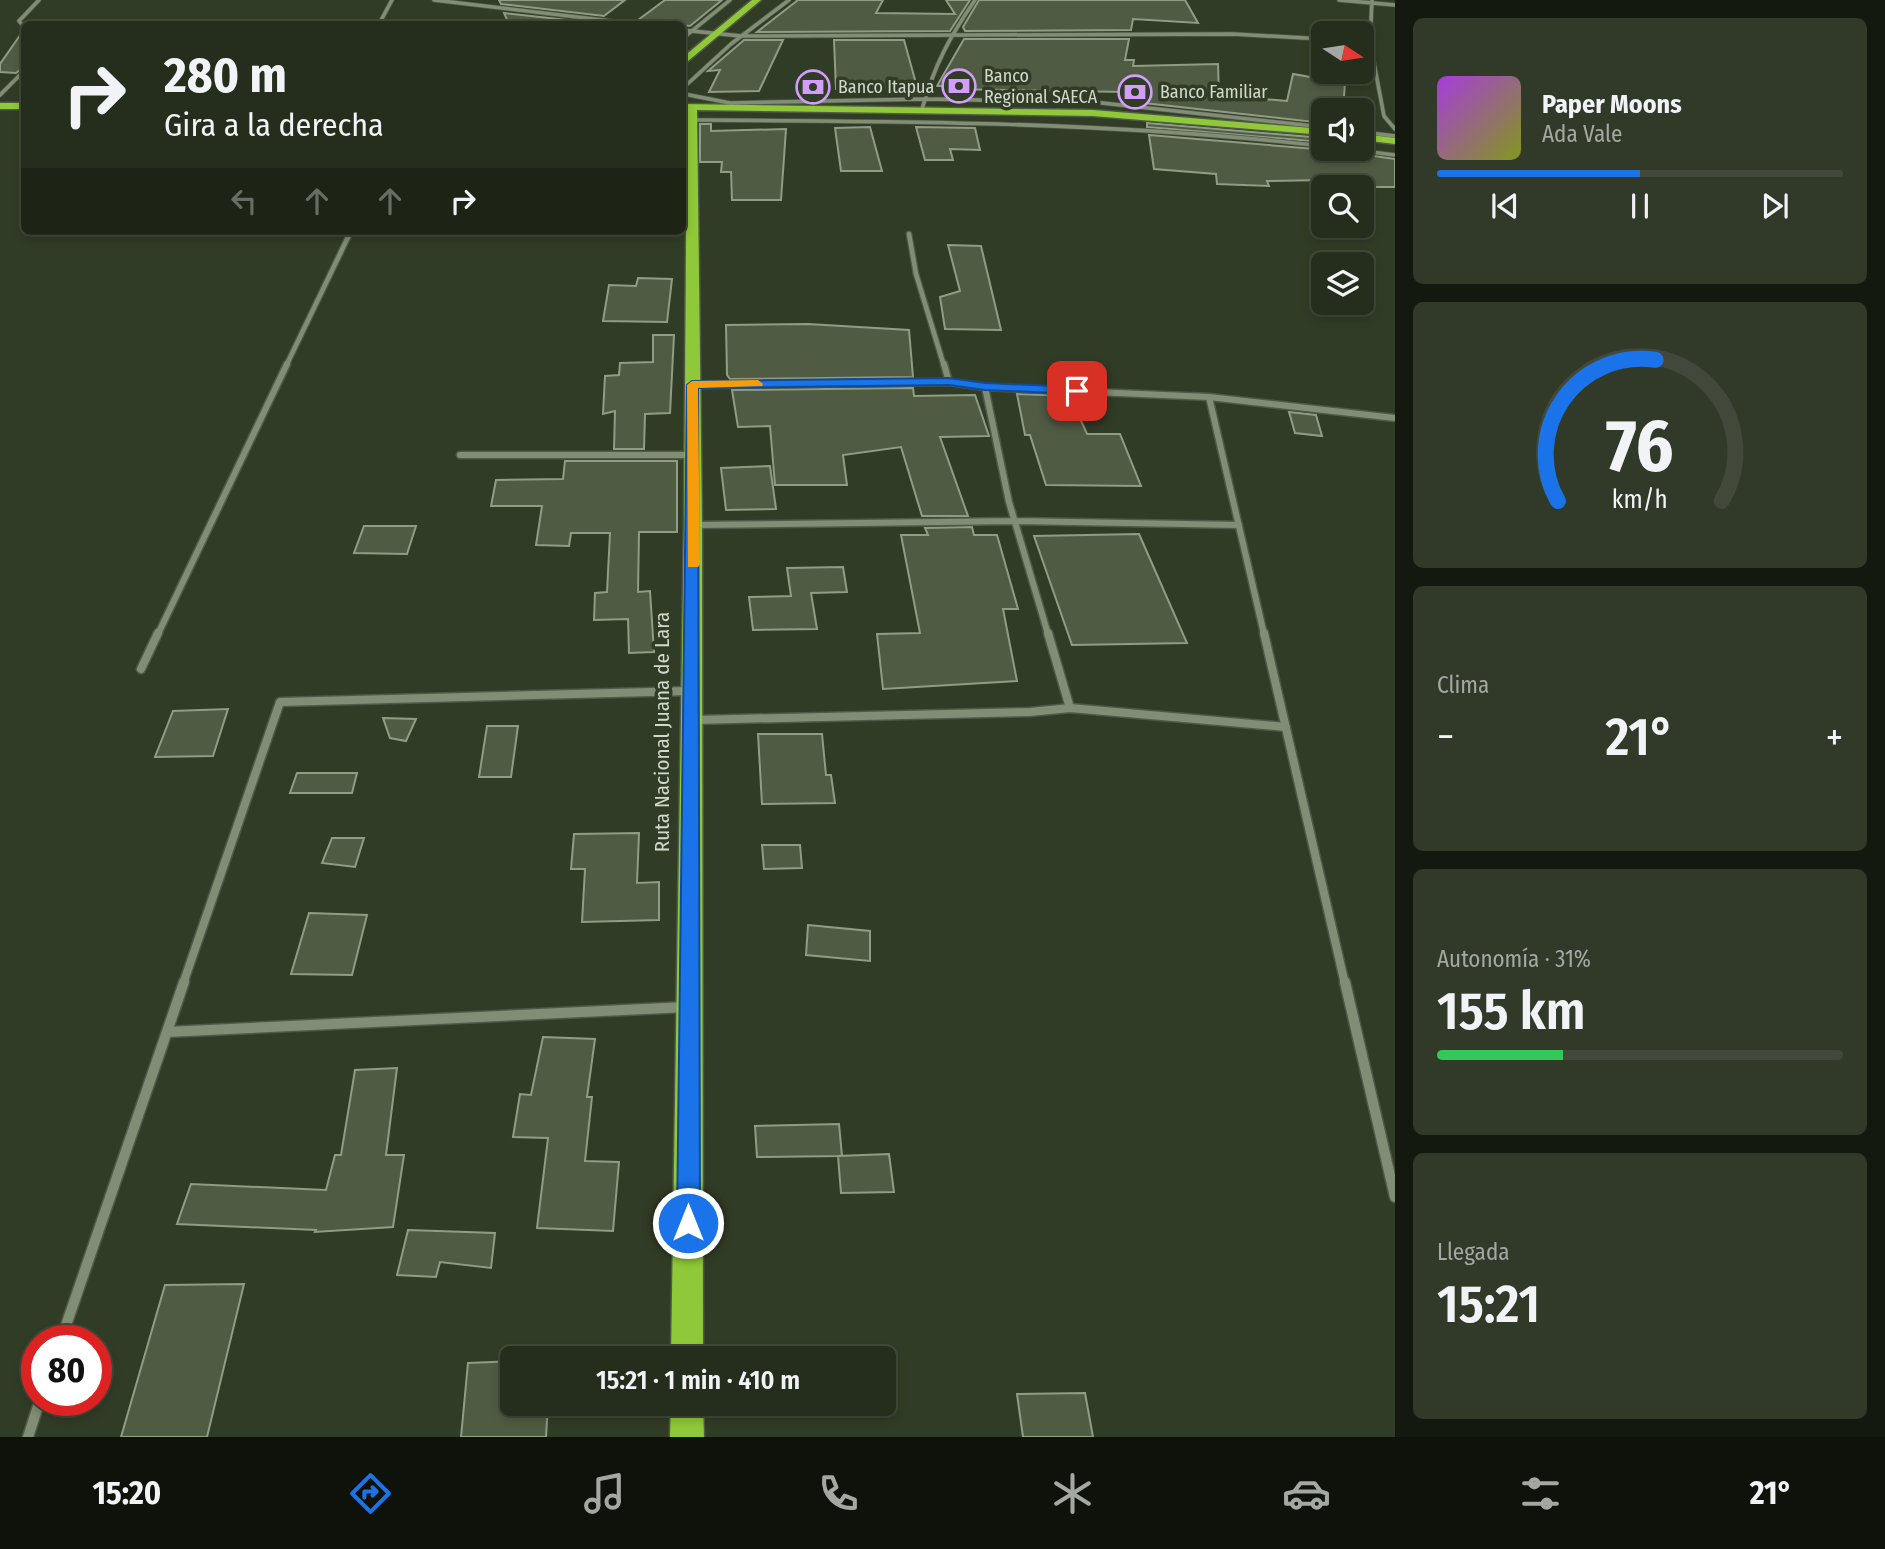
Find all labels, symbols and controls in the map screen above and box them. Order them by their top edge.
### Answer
north arrow [1311,21,1374,84]
map controls [1311,21,1374,315]
text: 280 m [164,46,287,105]
icon: right [49,49,140,140]
place label: Banco Regional SAECA [984,65,1098,108]
bank icon: Banco Regional SAECA [940,67,978,105]
bank icon: Banco Itapua [794,68,832,106]
bank icon: Banco Familiar [1116,73,1154,111]
place label: Banco Itapua [838,76,934,98]
place label: Banco Familiar [1160,81,1268,103]
text: Paper Moons [1542,89,1682,120]
button: sound [1311,98,1374,161]
text: Gira a la derecha [164,106,384,144]
text: Ada Vale [1542,120,1622,148]
button: search [1311,175,1374,238]
icon: left [225,182,263,220]
icon: ahead [298,182,336,220]
icon: ahead [371,182,409,220]
icon: right [444,182,482,220]
icon: previous [1486,187,1524,225]
icon: pause [1621,187,1659,225]
icon: next [1756,187,1794,225]
button: layers [1311,252,1374,315]
pin [1047,361,1107,421]
icon: arrive [1058,372,1096,410]
text: 76 [1606,403,1674,490]
text: km/h [1612,484,1668,514]
street label: Ruta Nacional Juana de Lara [649,612,675,852]
text: Clima [1437,671,1489,699]
text: 21° [1605,706,1674,769]
text: − [1437,714,1454,760]
text: + [1826,714,1843,760]
text: Autonomía · 31% [1437,945,1591,973]
text: 155 km [1437,980,1585,1043]
position arrow [651,1186,725,1260]
text: Llegada [1437,1238,1509,1266]
text: 15:21 [1437,1273,1540,1336]
speed limit sign: 80 [21,1325,112,1416]
text: 15:21 · 1 min · 410 m [596,1365,800,1396]
icon: directions [346,1469,395,1518]
icon: music [580,1469,629,1518]
icon: phone [814,1469,863,1518]
icon: climate [1048,1469,1097,1518]
icon: car [1282,1469,1331,1518]
icon: filters [1516,1469,1565,1518]
text: 15:20 [92,1474,161,1512]
text: 21° [1750,1474,1792,1512]

